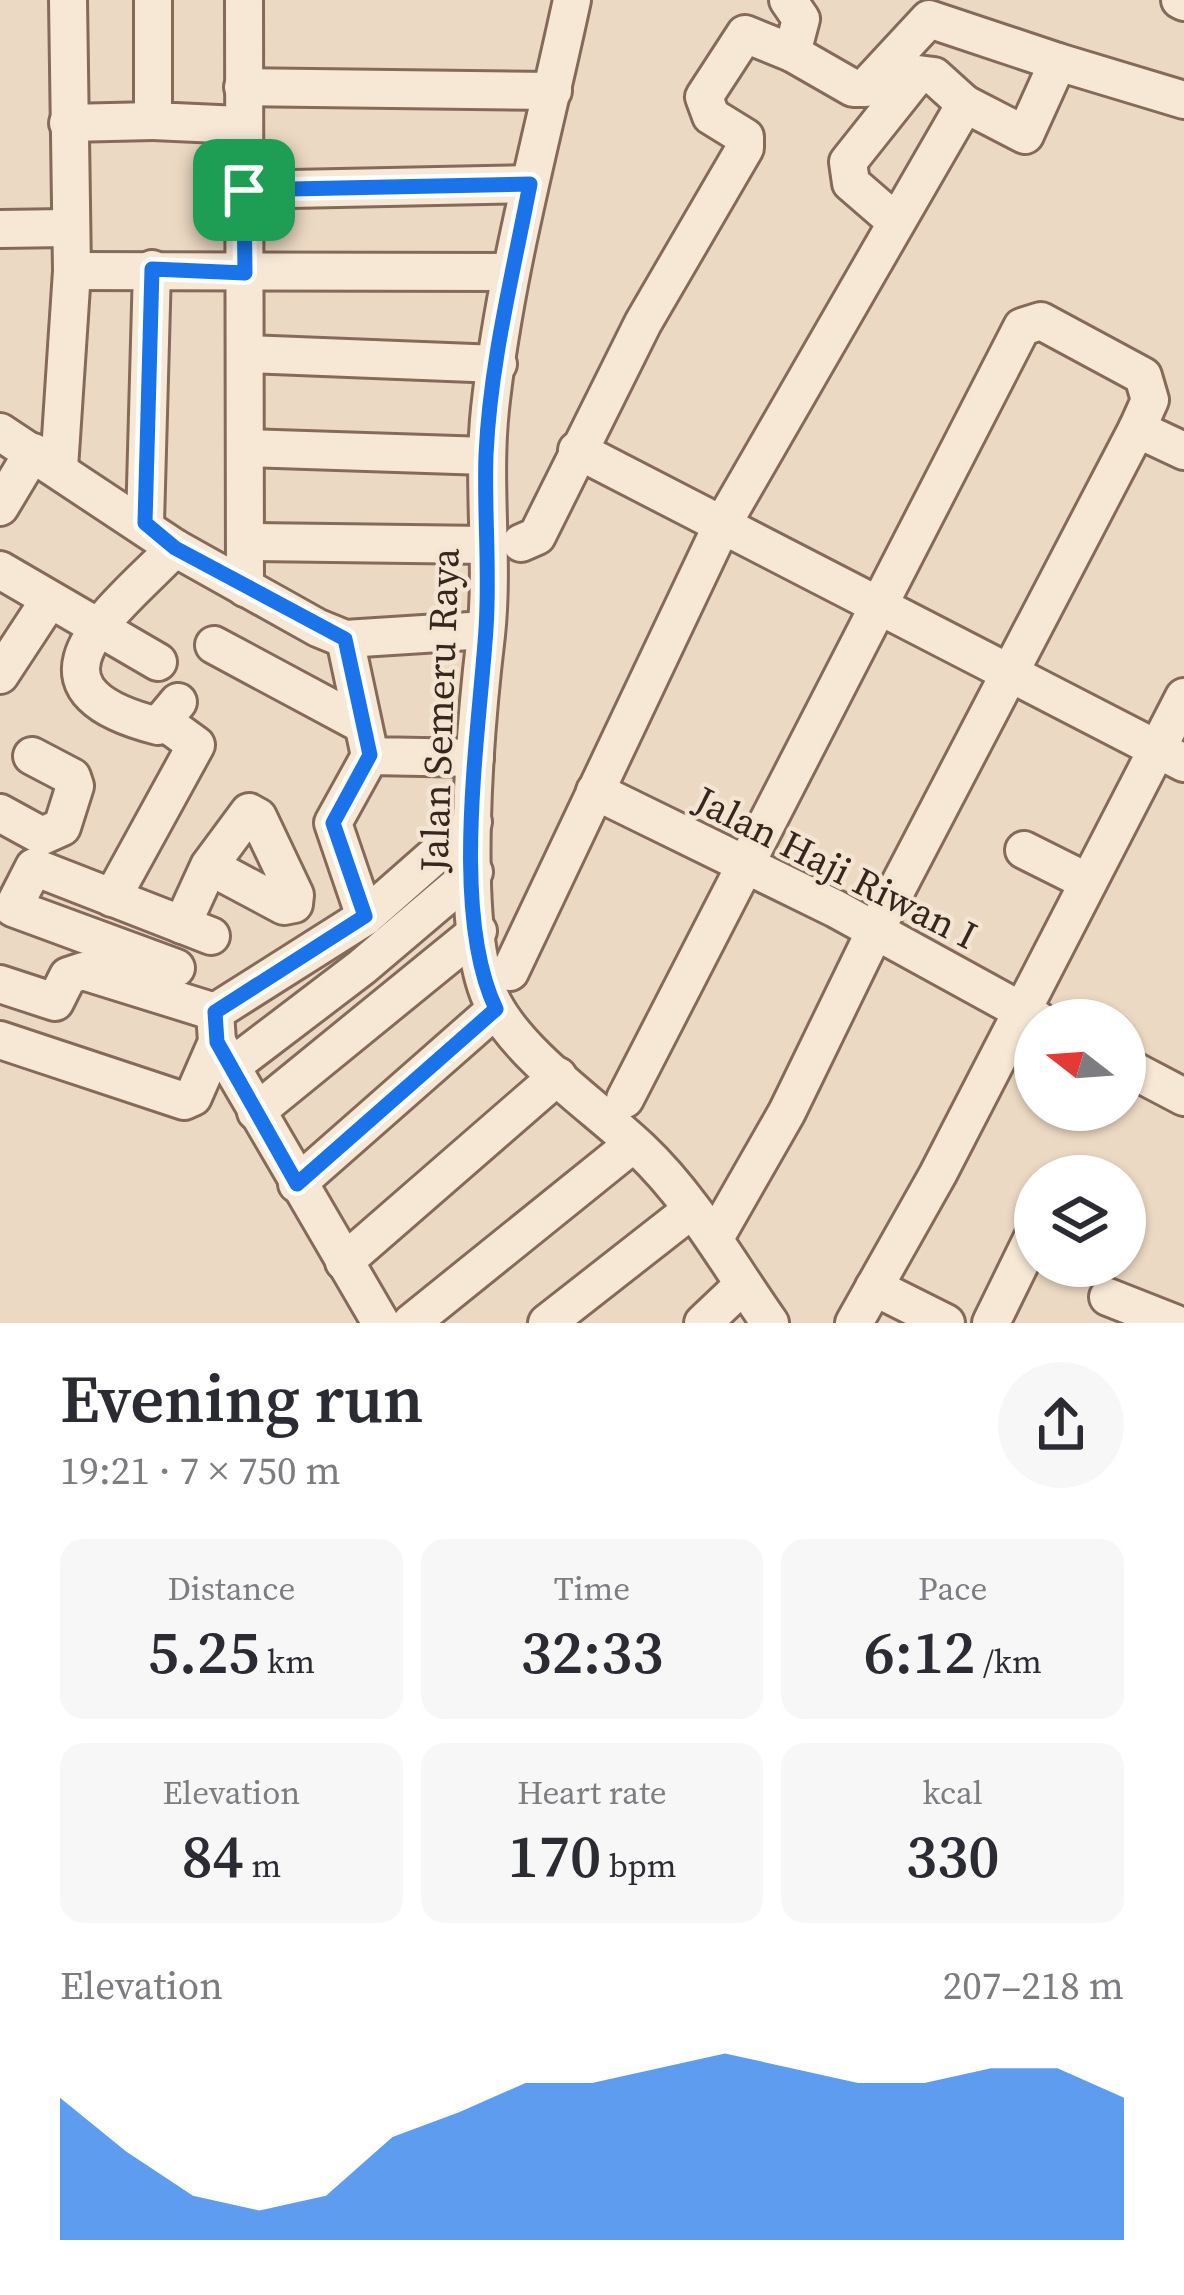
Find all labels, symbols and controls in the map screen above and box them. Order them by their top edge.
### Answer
pin [193,139,295,241]
icon: arrive [211,157,277,223]
street label: Jalan Semeru Raya [407,547,472,874]
street label: Jalan Haji Riwan I [684,773,986,962]
north arrow [1014,999,1146,1131]
map controls [1014,999,1146,1287]
button: layers [1014,1155,1146,1287]
text: Evening run [60,1354,424,1444]
button: share [998,1362,1124,1488]
text: 19:21 · 7 × 750 m [60,1444,341,1497]
text: Distance [167,1566,295,1611]
text: Time [554,1566,630,1611]
text: Pace [918,1566,987,1611]
text: 5.25 [148,1611,259,1693]
text: 32:33 [521,1611,663,1693]
text: 6:12 [864,1611,975,1693]
text: km [259,1639,315,1684]
text: /km [975,1639,1042,1684]
text: Elevation [162,1770,300,1815]
text: Heart rate [517,1770,667,1815]
text: kcal [923,1770,983,1815]
text: 84 [181,1815,244,1897]
text: 170 [508,1815,601,1897]
text: 330 [906,1815,999,1897]
text: m [244,1843,281,1888]
text: bpm [601,1843,676,1888]
text: Elevation [60,1959,223,2012]
text: 207–218 m [943,1959,1124,2012]

